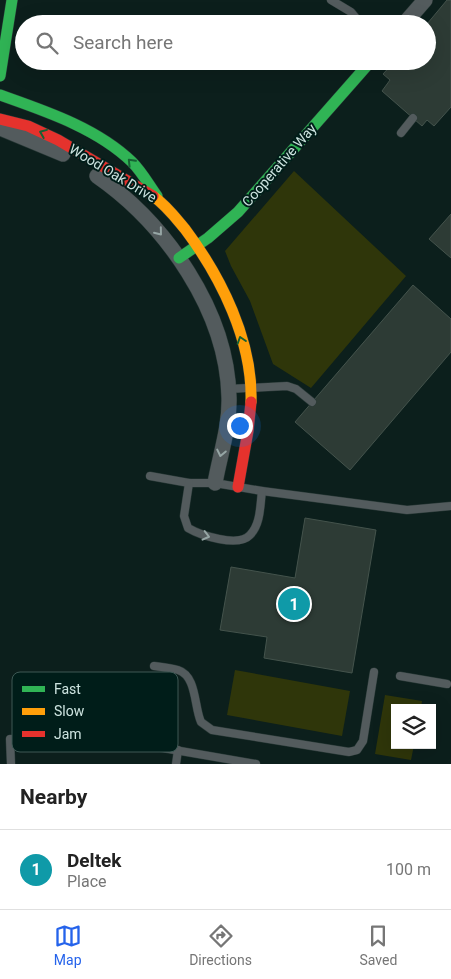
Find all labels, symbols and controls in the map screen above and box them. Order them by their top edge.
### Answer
search box [15,15,436,70]
icon: search [33,29,61,57]
text: Search here [73,31,173,54]
street label: Cooperative Way [239,120,320,210]
one-way arrow [39,129,48,140]
street label: Wood Oak Drive [67,141,159,205]
one-way arrow [128,159,137,168]
one-way arrow [154,226,162,235]
one-way arrow [237,336,247,344]
your location [227,413,253,439]
one-way arrow [216,449,227,458]
one-way arrow [202,530,211,541]
pin: 1 [278,585,310,623]
legend [12,672,178,752]
text: Fast [54,681,81,697]
text: Slow [54,703,85,719]
map controls [391,704,436,749]
button: layers [391,704,436,749]
text: Jam [54,726,82,742]
text: Nearby [20,785,87,809]
text: Deltek [67,849,121,872]
text: 1 [31,860,41,879]
text: 100 m [386,860,431,879]
text: Place [67,872,107,891]
tab: Map [54,922,82,968]
tab: Directions [189,922,252,968]
tab: Saved [359,922,397,968]

